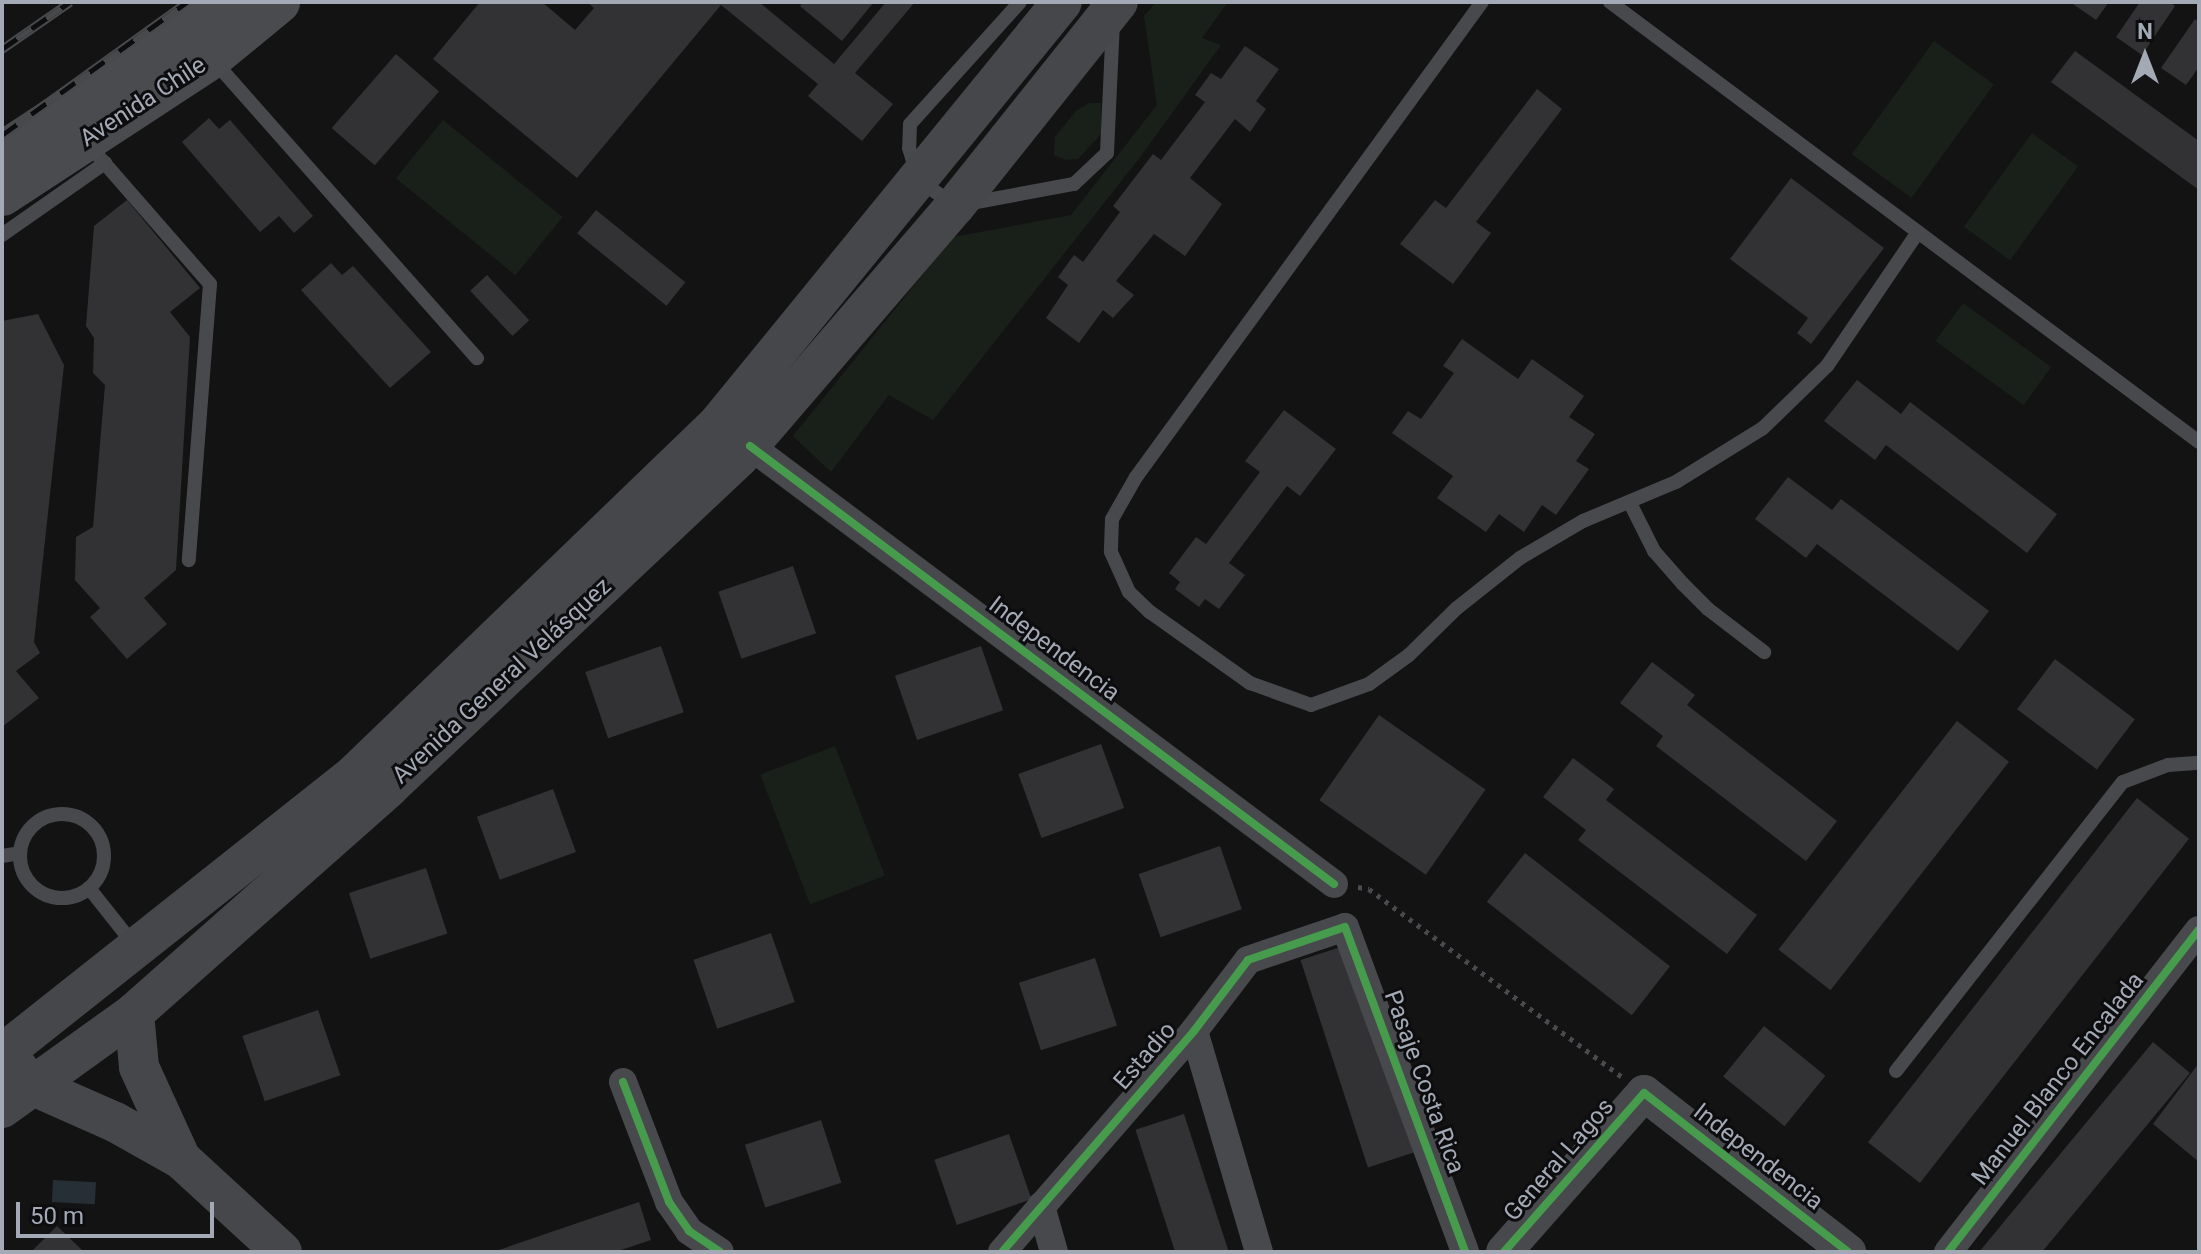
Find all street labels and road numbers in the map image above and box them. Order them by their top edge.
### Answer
street label: Avenida Chile [75,51,211,153]
street label: Avenida General Velásquez [387,572,617,790]
street label: Independencia [983,590,1125,708]
street label: Manuel Blanco Encalada [1966,967,2150,1191]
street label: Pasaje Costa Rica [1378,987,1470,1177]
street label: Estadio [1108,1016,1182,1096]
street label: General Lagos [1498,1093,1620,1227]
street label: Independencia [1687,1097,1829,1217]

